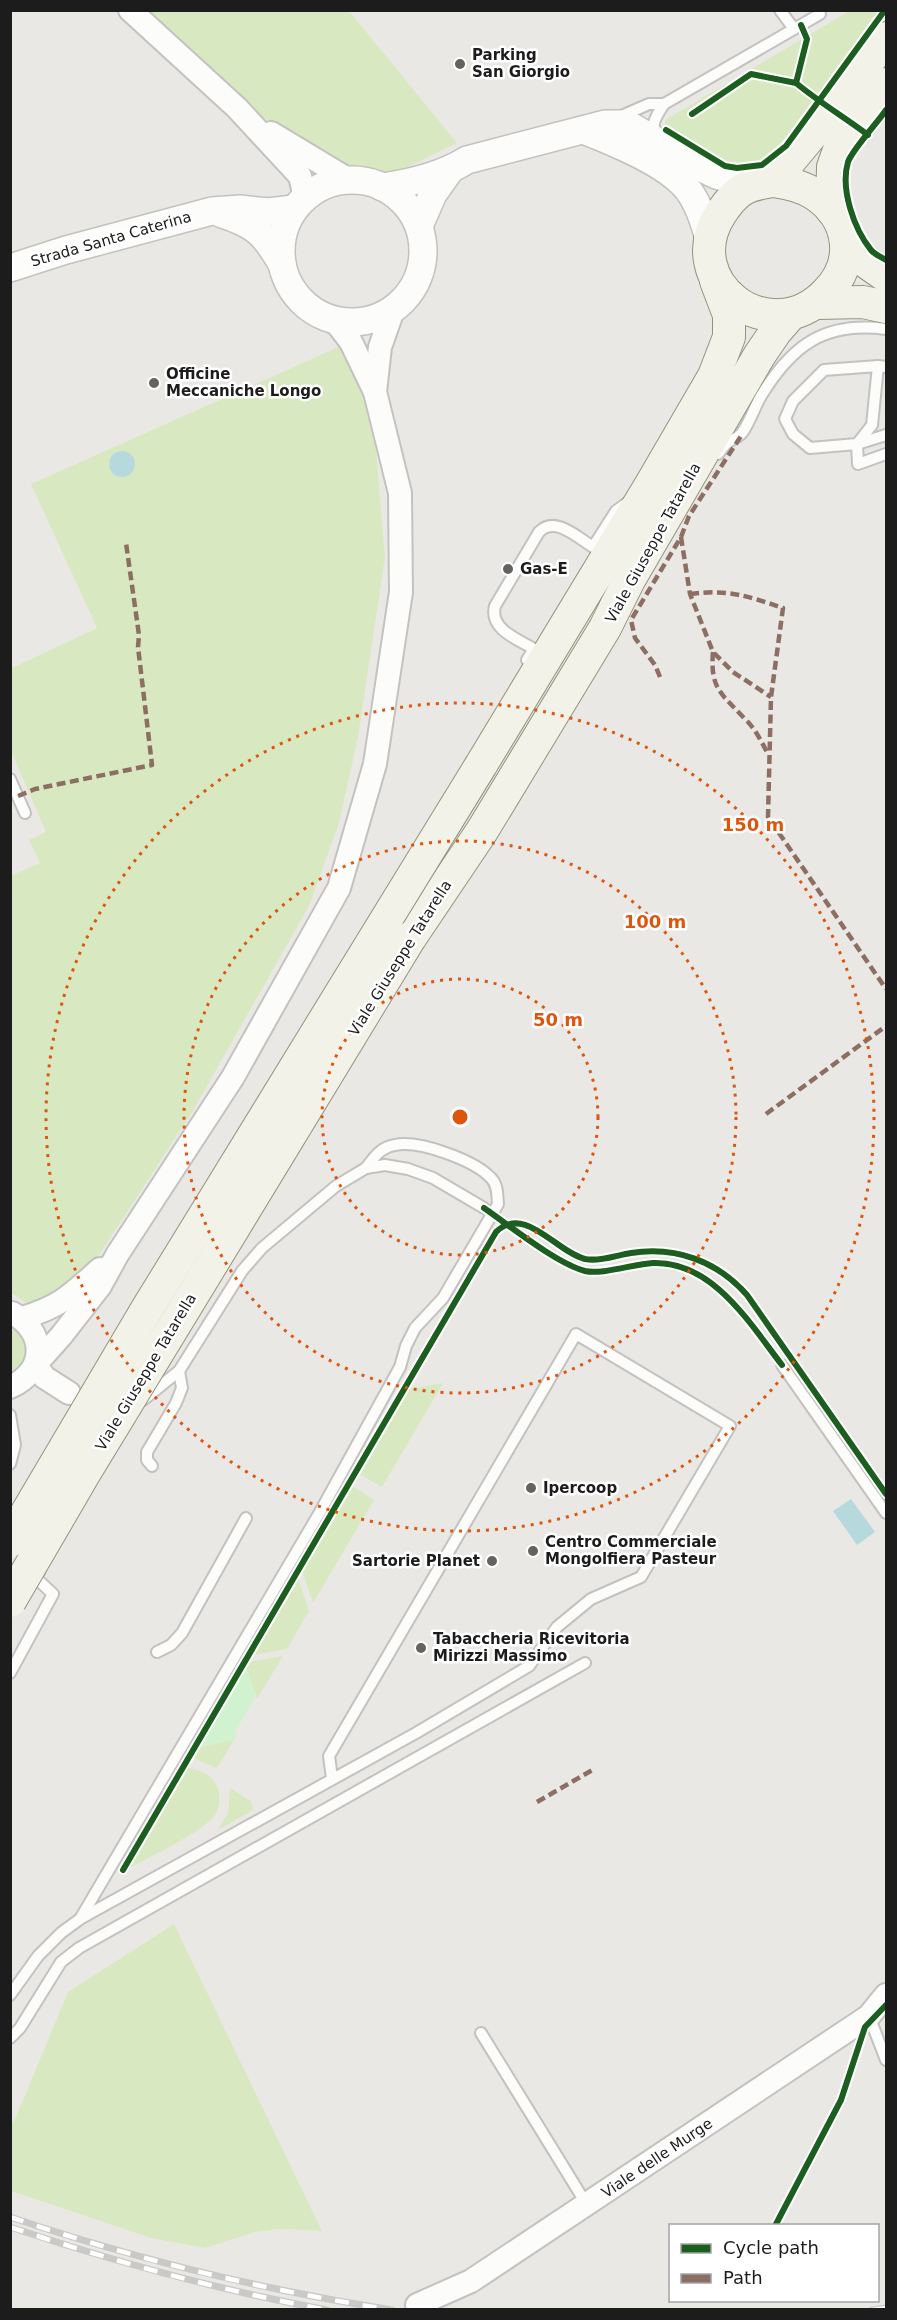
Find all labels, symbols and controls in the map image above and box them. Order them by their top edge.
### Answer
place label: Parking San Giorgio [472,46,570,81]
marker: Parking San Giorgio [453,57,467,71]
street label: Strada Santa Caterina [29,207,193,271]
place label: Officine Meccaniche Longo [166,365,321,400]
marker: Officine Meccaniche Longo [147,376,161,390]
street label: Viale Giuseppe Tatarella [601,460,705,626]
place label: Gas-E [520,560,568,578]
marker: Gas-E [501,562,515,576]
text: 150 m [722,814,784,835]
street label: Viale Giuseppe Tatarella [345,877,455,1039]
text: 100 m [624,911,686,932]
text: 50 m [533,1009,583,1030]
centre of rings [450,1107,470,1127]
street label: Viale Giuseppe Tatarella [92,1290,200,1454]
place label: Ipercoop [543,1479,617,1497]
marker: Ipercoop [524,1481,538,1495]
place label: Centro Commerciale Mongolfiera Pasteur [545,1533,717,1568]
marker: Centro Commerciale Mongolfiera Pasteur [526,1544,540,1558]
place label: Sartorie Planet [352,1552,480,1570]
marker: Sartorie Planet [485,1554,499,1568]
place label: Tabaccheria Ricevitoria Mirizzi Massimo [433,1630,630,1665]
marker: Tabaccheria Ricevitoria Mirizzi Massimo [414,1641,428,1655]
street label: Viale delle Murge [598,2114,716,2202]
legend [669,2224,879,2302]
text: Cycle path [723,2237,819,2258]
text: Path [723,2267,763,2288]

